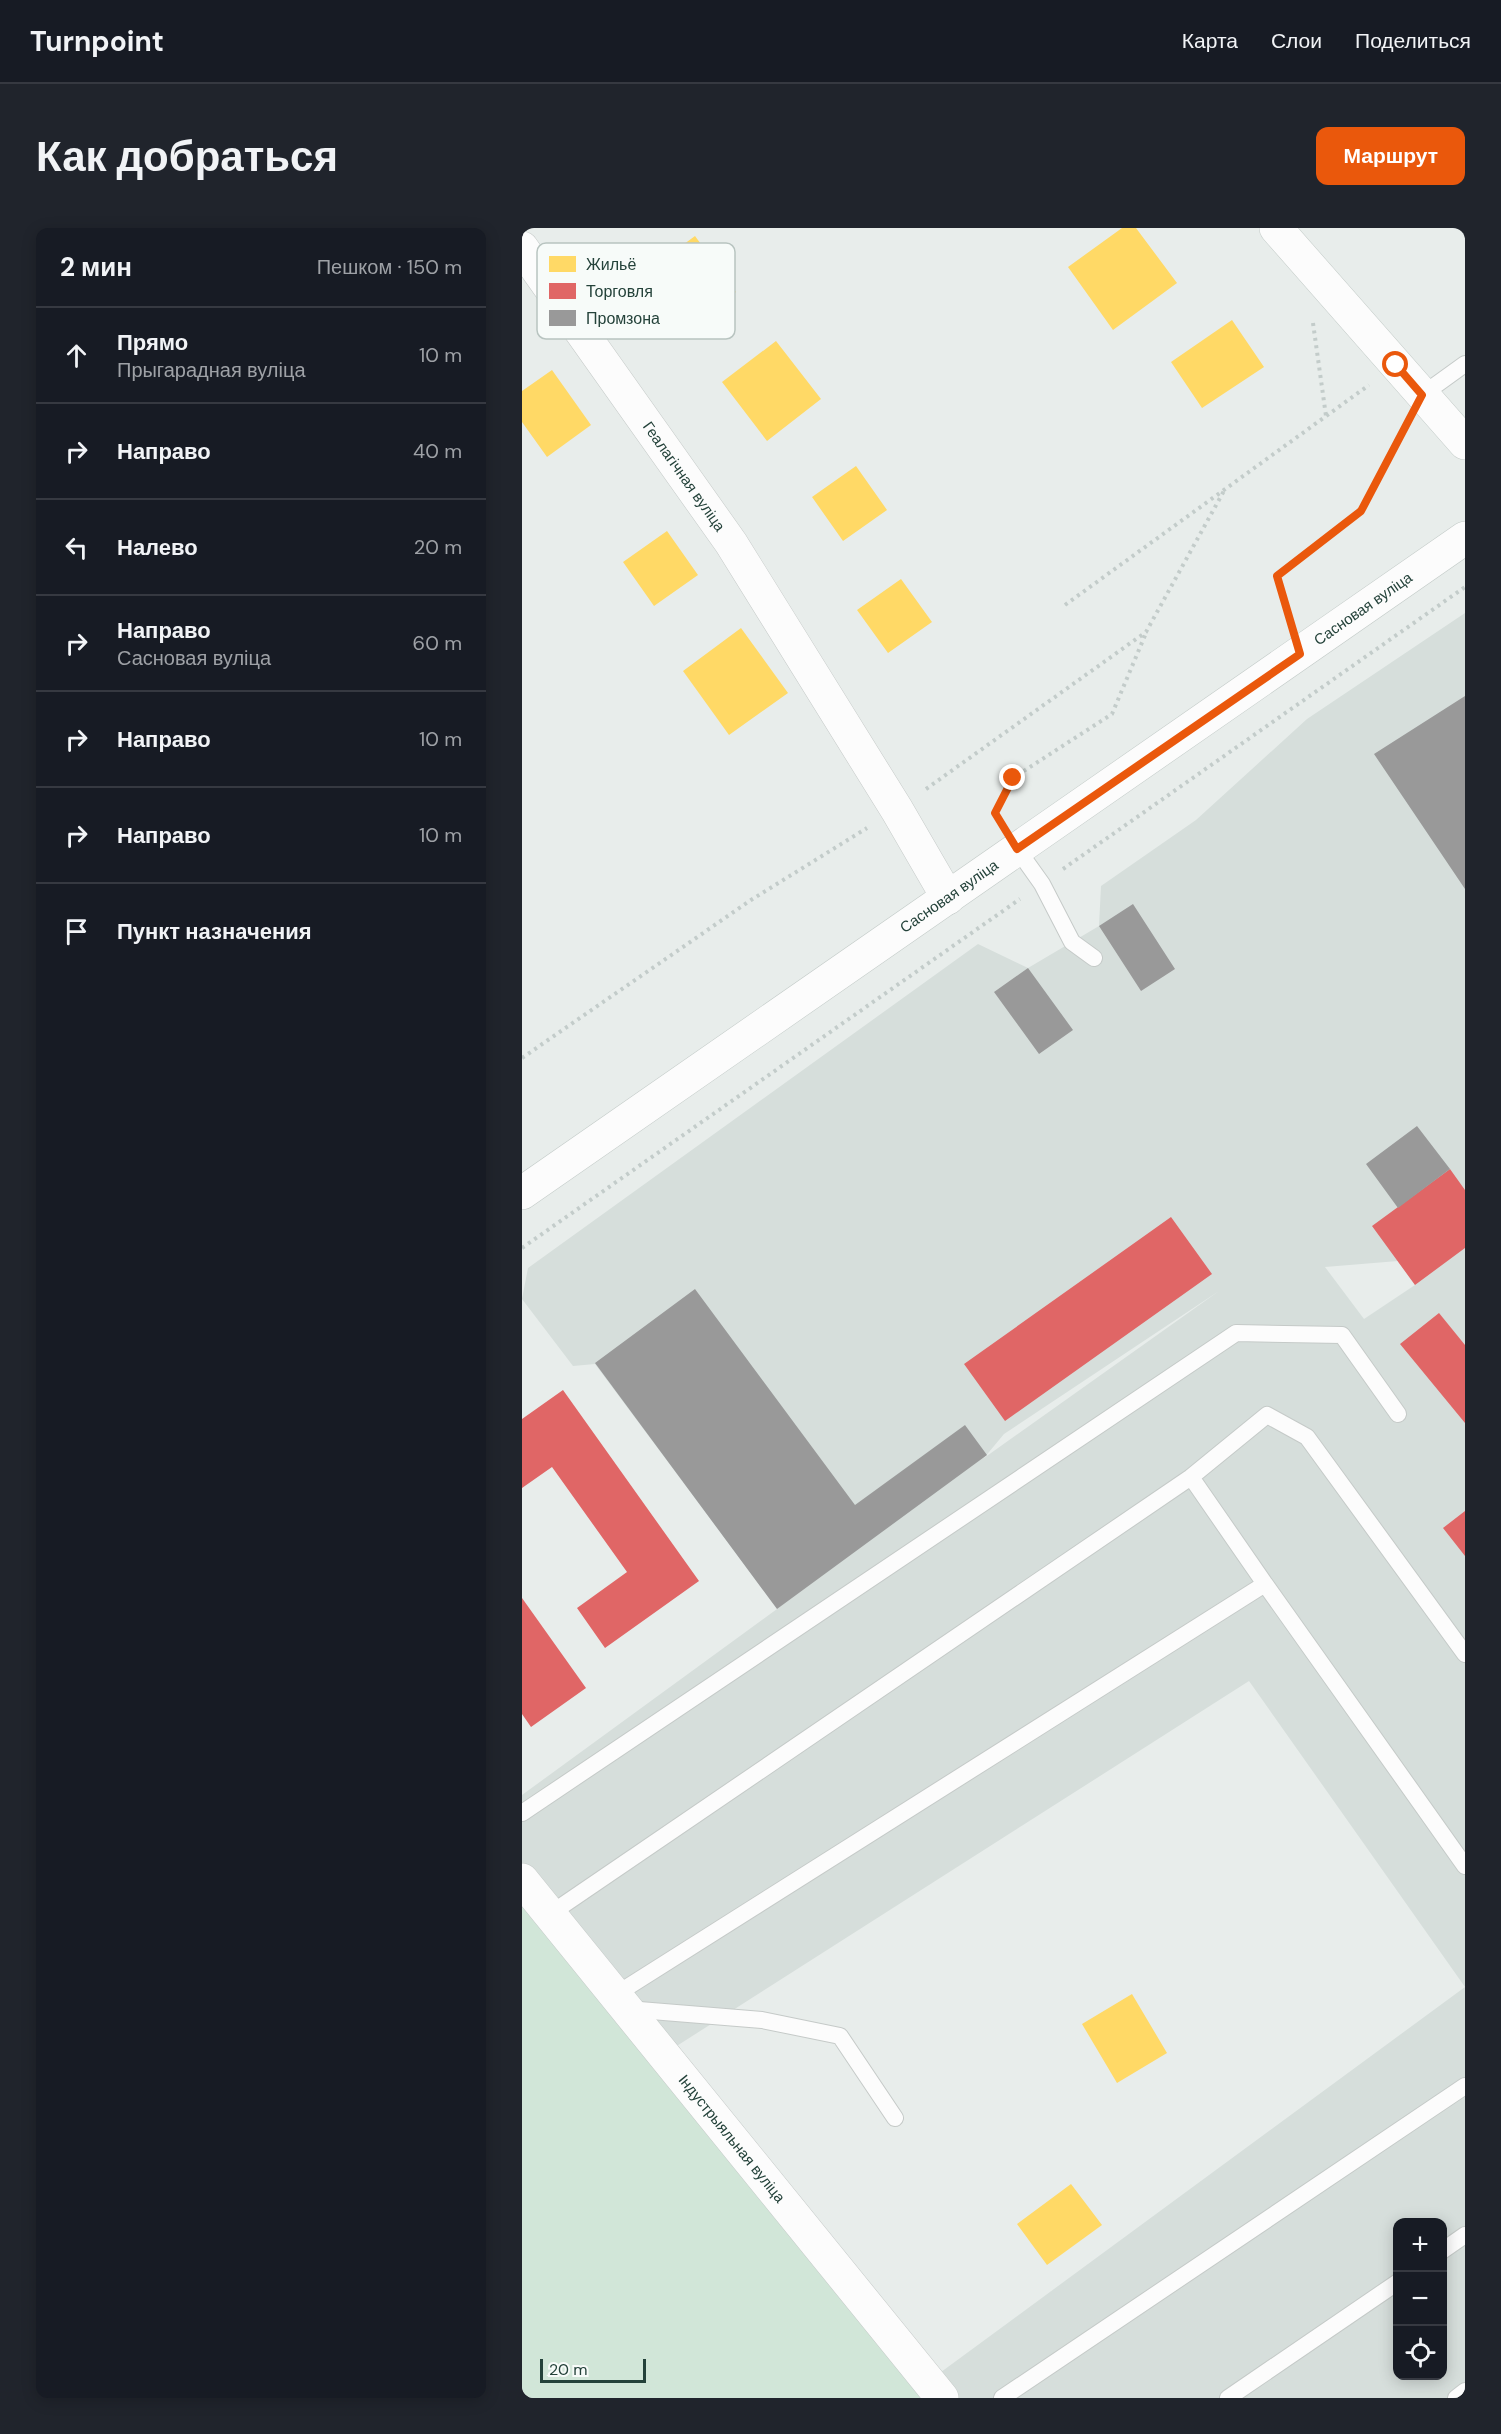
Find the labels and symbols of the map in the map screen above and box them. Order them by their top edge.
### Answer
legend [537,243,735,339]
text: Жильё [586,254,636,275]
text: Торговля [586,281,653,302]
text: Промзона [586,308,660,329]
route start [1382,351,1408,377]
street label: Геалагічная вуліца [638,418,730,536]
street label: Сасновая вуліца [1310,567,1417,650]
route end [999,764,1025,790]
street label: Сасновая вуліца [896,855,1003,938]
street label: Індустрыяльная вуліца [674,2070,790,2207]
scale bar [540,2356,646,2384]

